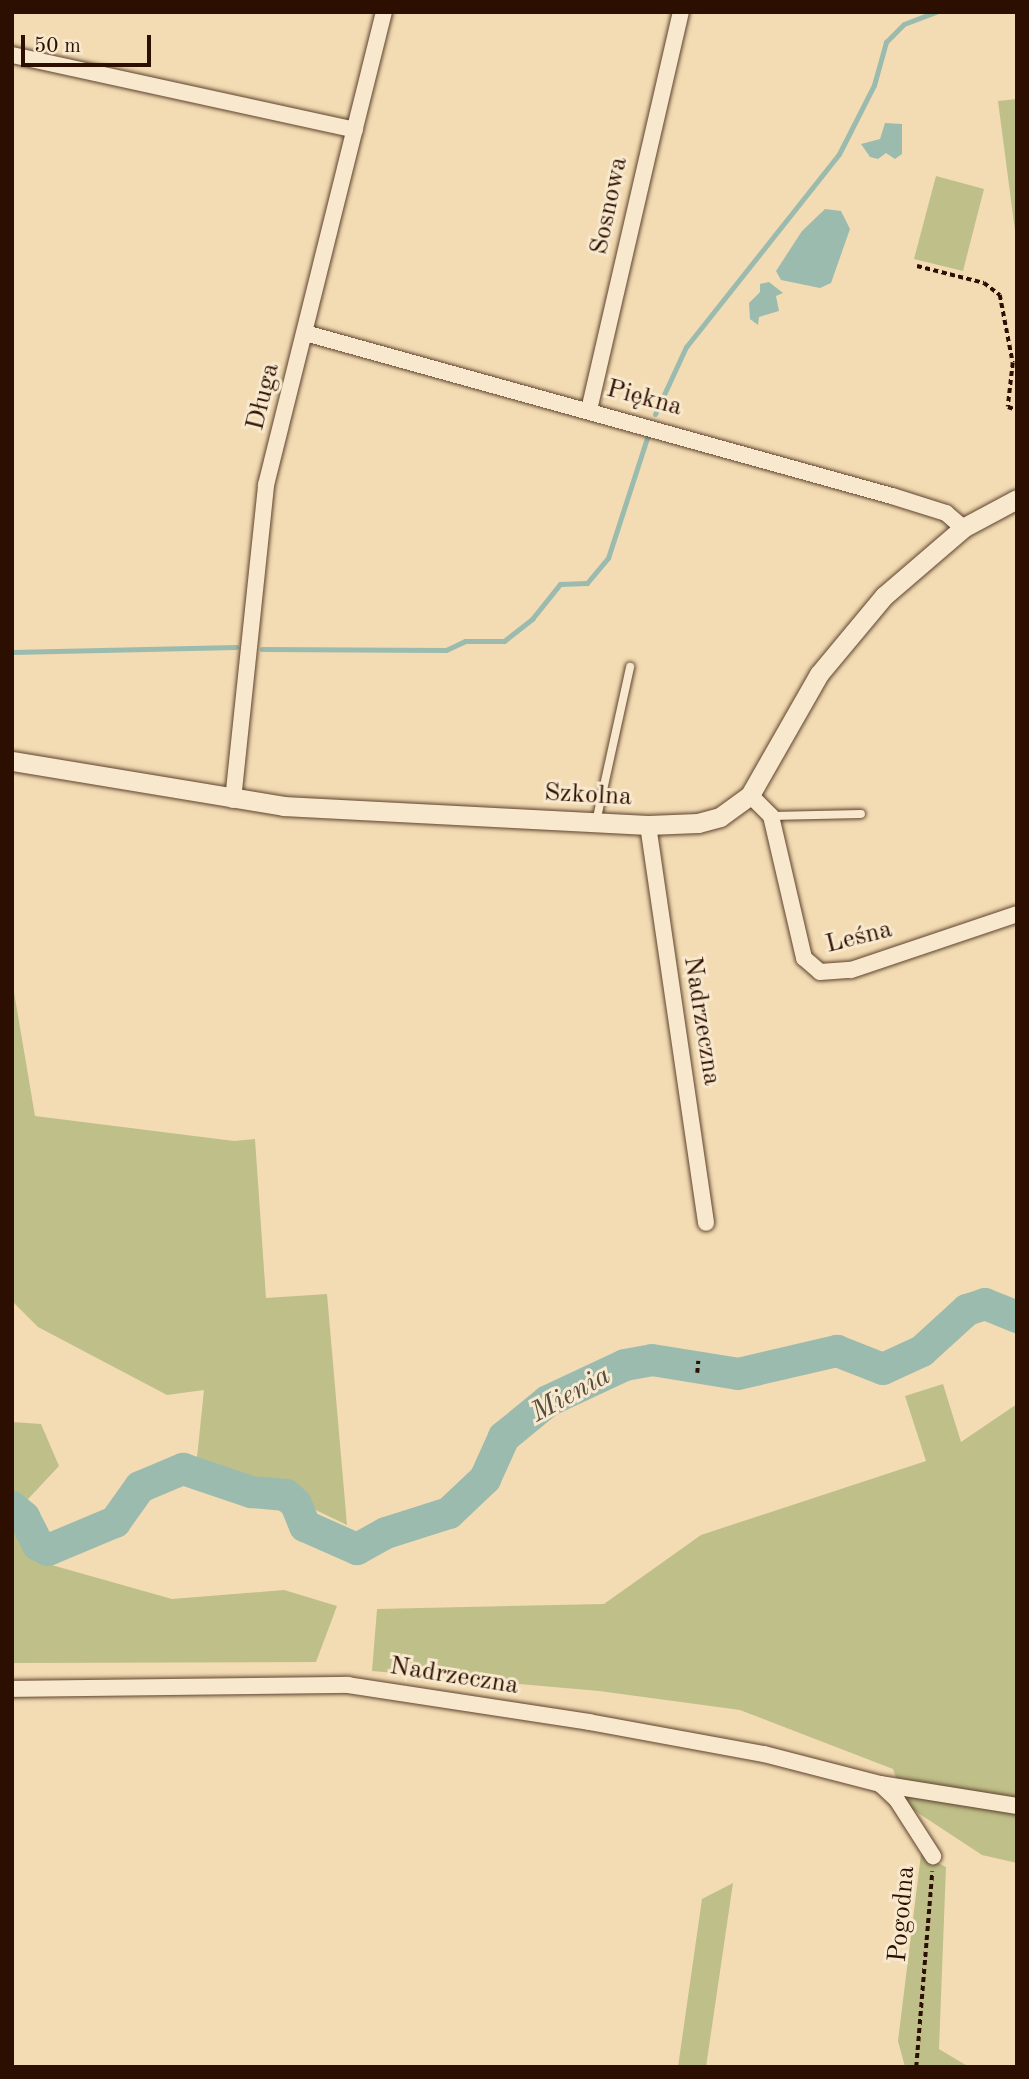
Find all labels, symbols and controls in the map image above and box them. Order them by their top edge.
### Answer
scale bar [24,21,154,65]
text: 50 m [34,36,81,57]
street label: Sosnowa [584,154,636,258]
street label: Długa [241,360,287,434]
street label: Piękna [603,374,685,424]
street label: Szkolna [543,778,633,814]
street label: Leśna [822,915,896,961]
street label: Nadrzeczna [675,954,727,1088]
water label: Mienia [525,1359,617,1431]
street label: Nadrzeczna [387,1651,521,1703]
street label: Pogodna [883,1865,923,1963]

